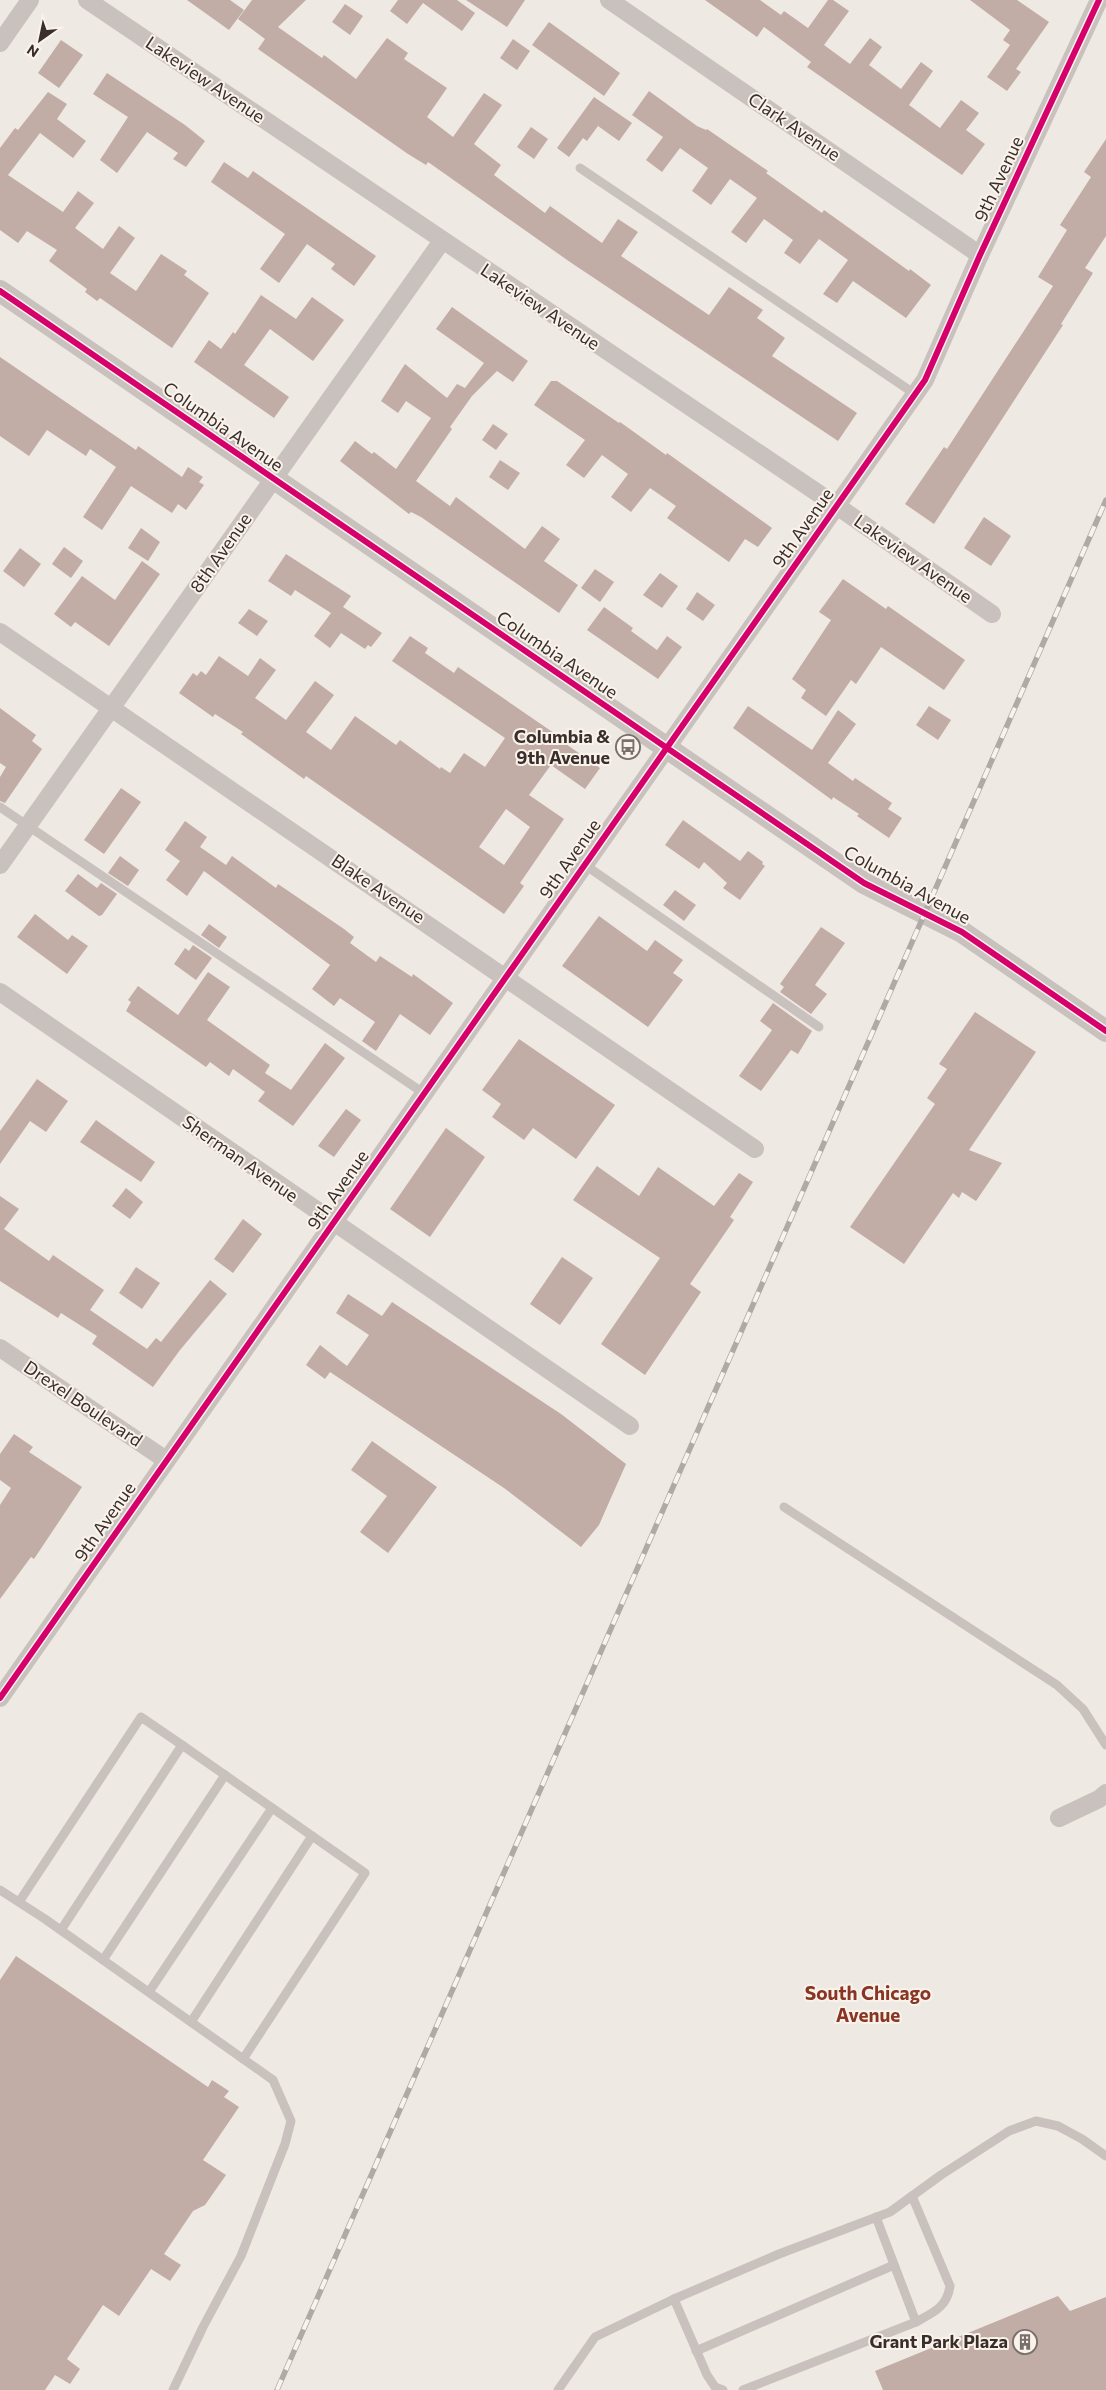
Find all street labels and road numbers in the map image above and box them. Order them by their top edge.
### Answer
street label: Lakeview Avenue [142,31,269,127]
street label: Clark Avenue [744,87,845,165]
street label: 9th Avenue [969,132,1028,225]
street label: Lakeview Avenue [477,258,604,354]
street label: Columbia Avenue [159,377,288,476]
street label: 9th Avenue [767,483,838,571]
street label: 8th Avenue [185,508,256,596]
street label: Lakeview Avenue [850,509,977,607]
street label: Columbia Avenue [493,605,622,703]
street label: 9th Avenue [534,814,605,902]
street label: Columbia Avenue [840,840,975,928]
street label: Blake Avenue [328,849,429,927]
street label: Sherman Avenue [178,1110,303,1206]
street label: 9th Avenue [302,1145,373,1233]
street label: Drexel Boulevard [20,1355,147,1451]
street label: 9th Avenue [69,1477,140,1565]

